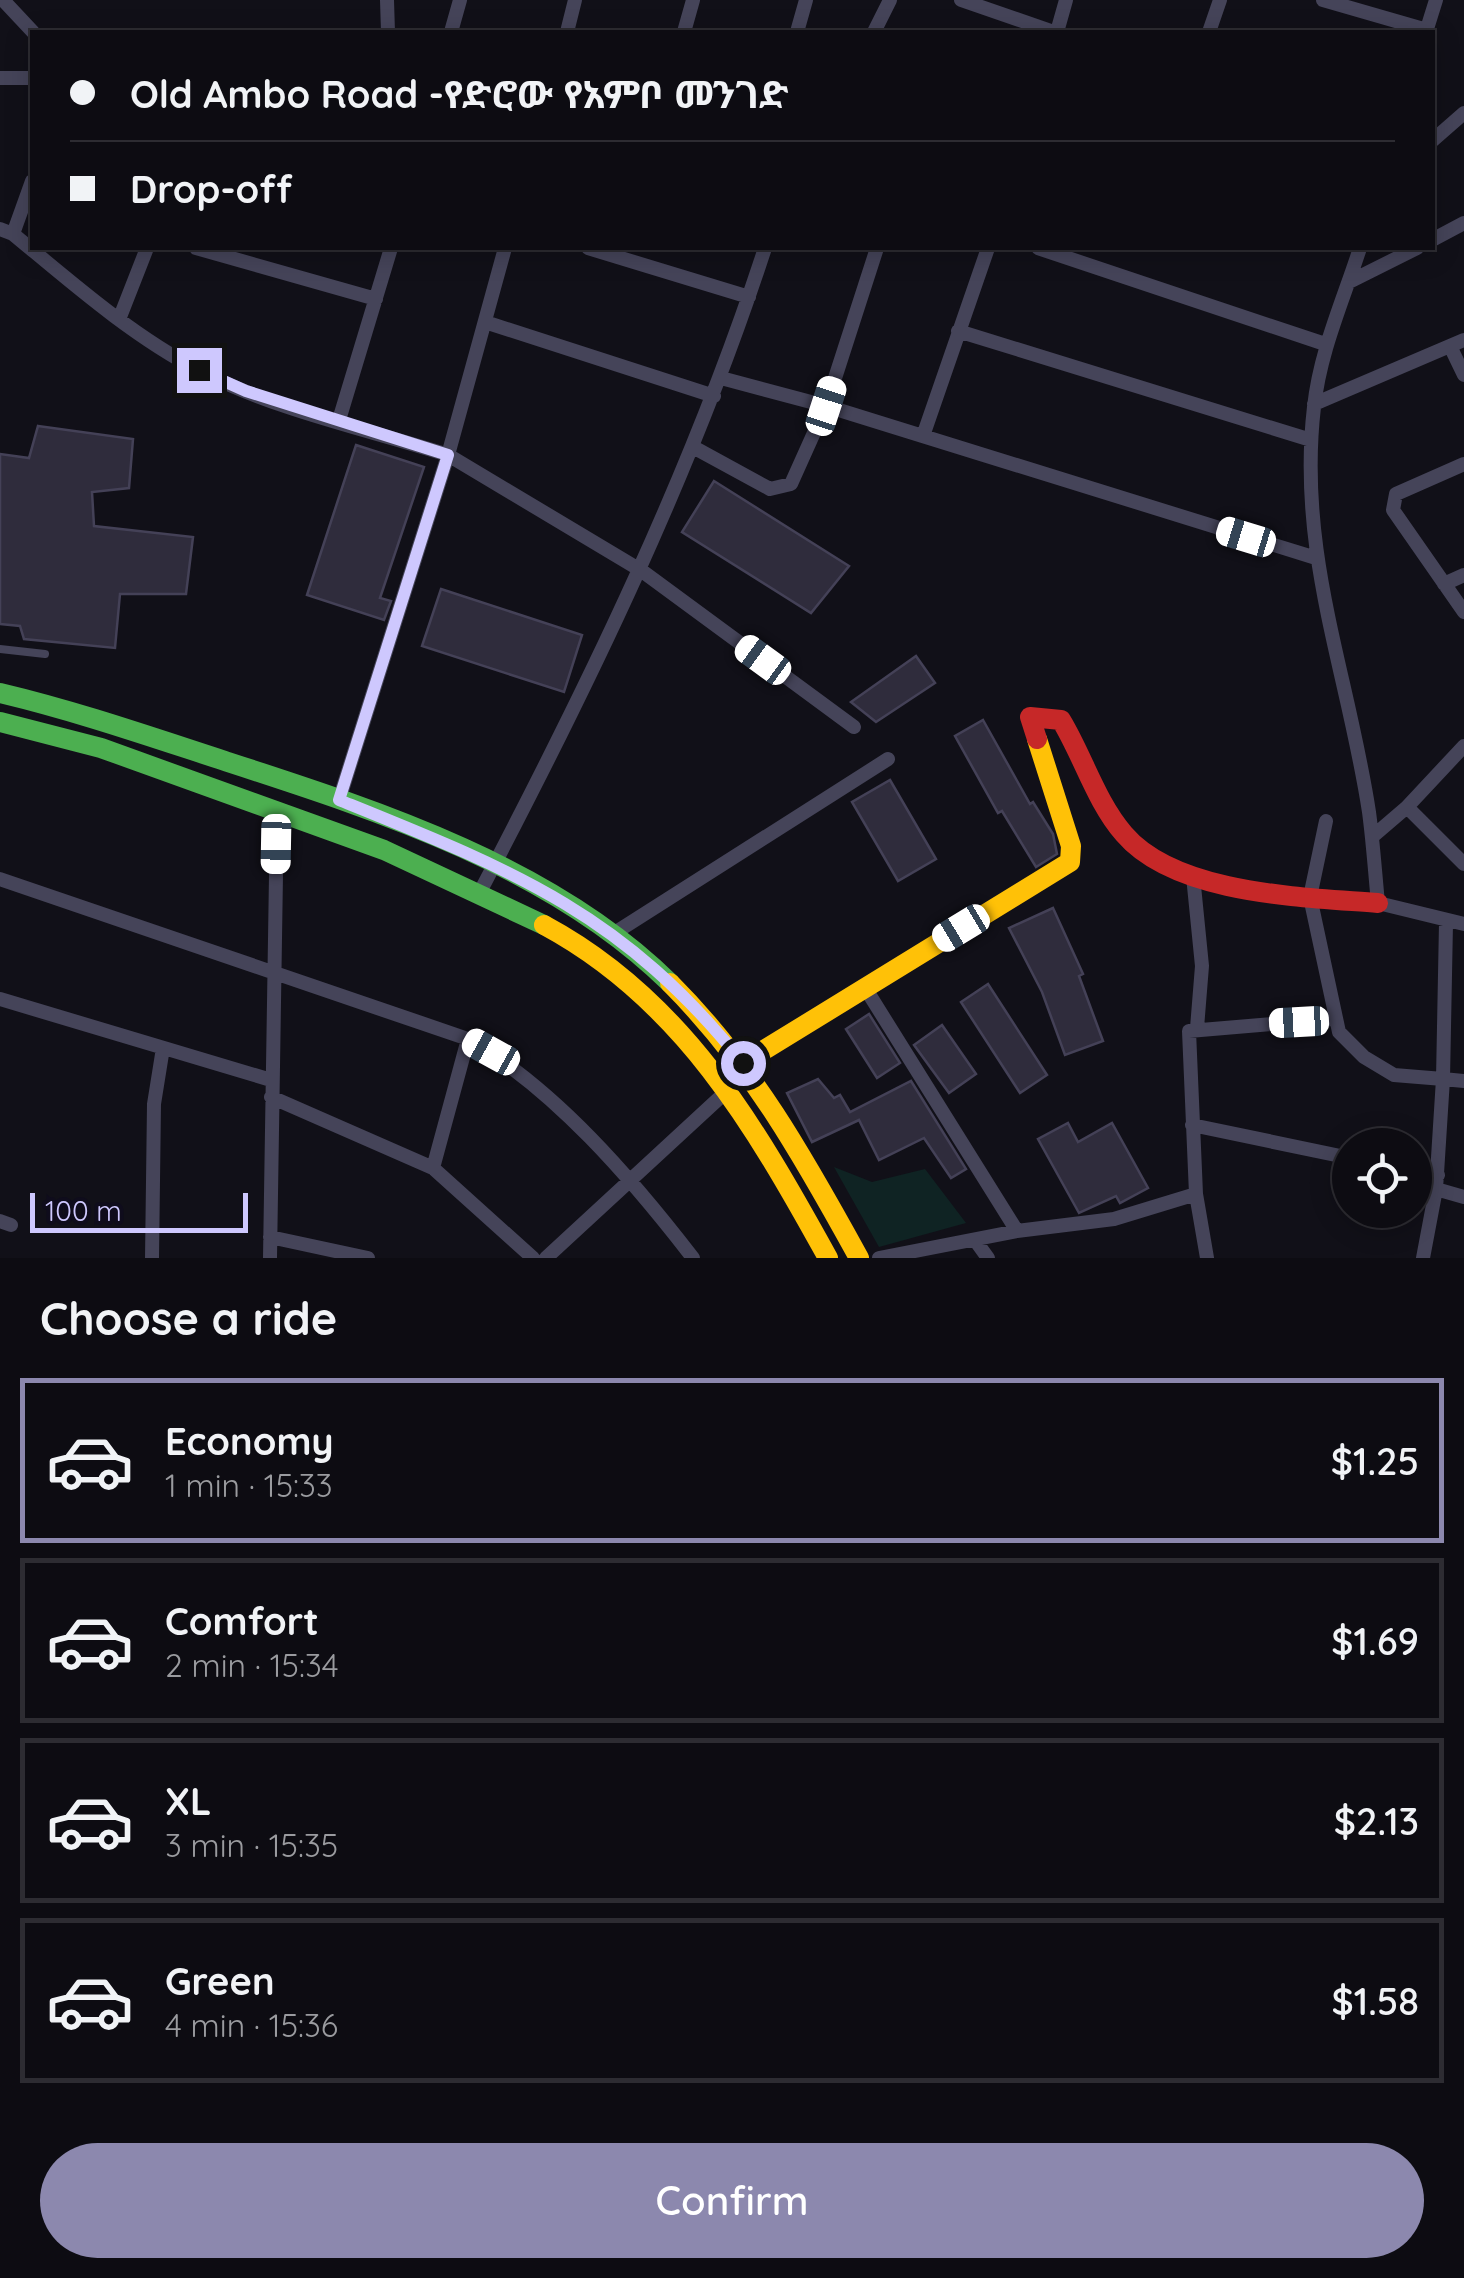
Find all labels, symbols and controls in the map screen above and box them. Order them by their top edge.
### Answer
text: Old Ambo Road -የድሮው የአምቦ መንገድ [130,70,789,118]
text: Drop-off [130,165,292,213]
route end [177,348,222,393]
car [802,373,850,439]
car [1213,514,1279,560]
car [730,630,796,690]
car [260,814,292,874]
car [928,900,994,956]
car [1268,1005,1330,1039]
car [457,1024,525,1080]
route start [721,1041,766,1086]
map controls [1332,1128,1432,1228]
button: locate [1332,1128,1432,1228]
scale bar [30,1188,248,1232]
text: 100 m [45,1193,122,1228]
text: Choose a ride [40,1290,337,1346]
icon: car [45,1416,135,1506]
text: Economy [165,1417,334,1465]
text: $1.25 [1331,1437,1419,1485]
text: 1 min · 15:33 [165,1465,333,1505]
icon: car [45,1596,135,1686]
text: Comfort [165,1597,319,1645]
text: $1.69 [1331,1617,1419,1665]
text: 2 min · 15:34 [165,1645,339,1685]
icon: car [45,1776,135,1866]
text: XL [165,1777,211,1825]
text: $2.13 [1334,1797,1419,1845]
text: 3 min · 15:35 [165,1825,338,1865]
icon: car [45,1956,135,2046]
text: Green [165,1957,275,2005]
text: $1.58 [1331,1977,1419,2025]
text: 4 min · 15:36 [165,2005,338,2045]
button: Confirm [40,2143,1424,2258]

